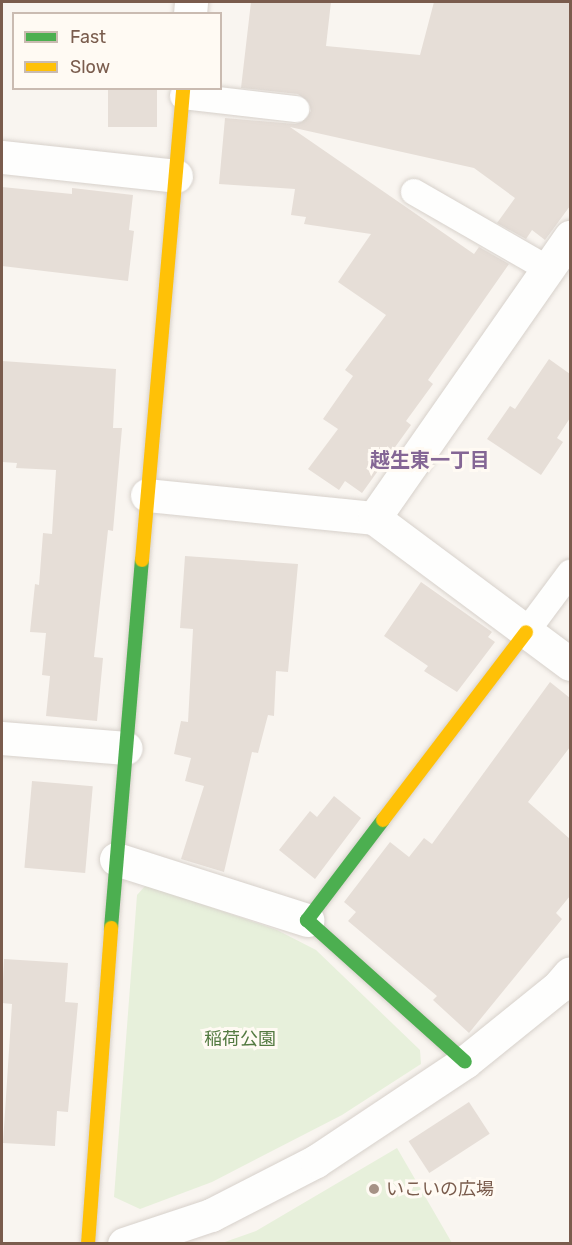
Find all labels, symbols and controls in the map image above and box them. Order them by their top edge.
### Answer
legend [12,12,222,90]
text: Fast [70,26,106,48]
text: Slow [70,56,110,78]
district label: 越生東一丁目 [370,448,490,472]
park label: 稲荷公園 [204,1028,276,1050]
place label: いこいの広場 [386,1178,494,1200]
marker: いこいの広場 [367,1182,381,1196]

